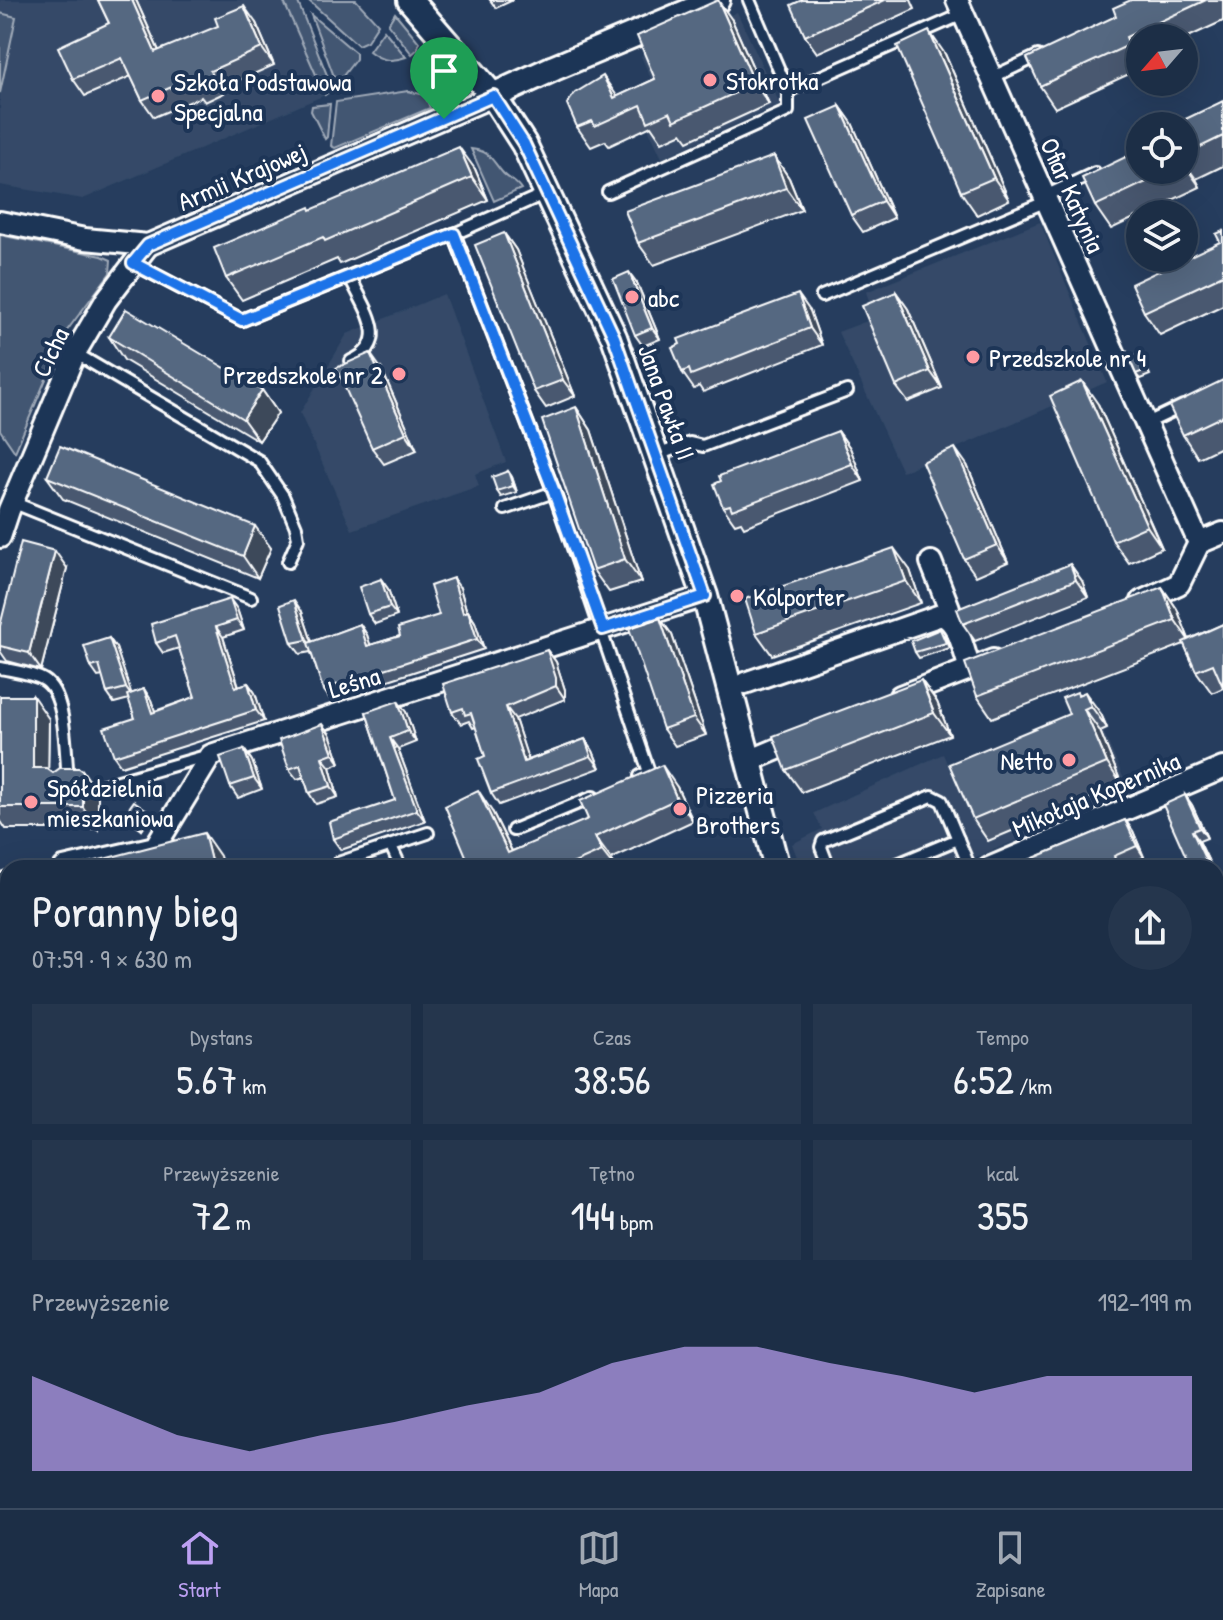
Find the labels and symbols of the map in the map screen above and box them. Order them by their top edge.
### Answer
north arrow [1126,24,1198,96]
pin [410,37,478,119]
place label: Stokrotka [726,63,819,98]
place label: Szkoła Podstawowa Specjalna [174,64,351,129]
marker: Stokrotka [701,71,719,89]
marker: Szkoła Podstawowa Specjalna [149,87,167,105]
street label: Ofiar Katynia [1032,132,1114,258]
street label: Armii Krajowej [172,133,312,219]
place label: abc [648,280,679,315]
marker: abc [623,288,641,306]
street label: Cicha [23,321,77,383]
street label: Jana Pawła II [630,339,704,465]
place label: Przedszkole nr 4 [989,340,1146,375]
marker: Przedszkole nr 4 [964,348,982,366]
place label: Przedszkole nr 2 [223,357,383,392]
marker: Przedszkole nr 2 [390,365,408,383]
place label: Kolporter [753,579,845,614]
marker: Kolporter [728,587,746,605]
street label: Leśna [324,658,384,706]
place label: Netto [1000,743,1053,778]
street label: Mikołaja Kopernika [1007,743,1185,845]
marker: Netto [1060,751,1078,769]
place label: Spółdzielnia mieszkaniowa [47,770,173,835]
place label: Pizzeria Brothers [696,777,780,842]
marker: Spółdzielnia mieszkaniowa [22,793,40,811]
marker: Pizzeria Brothers [671,800,689,818]

